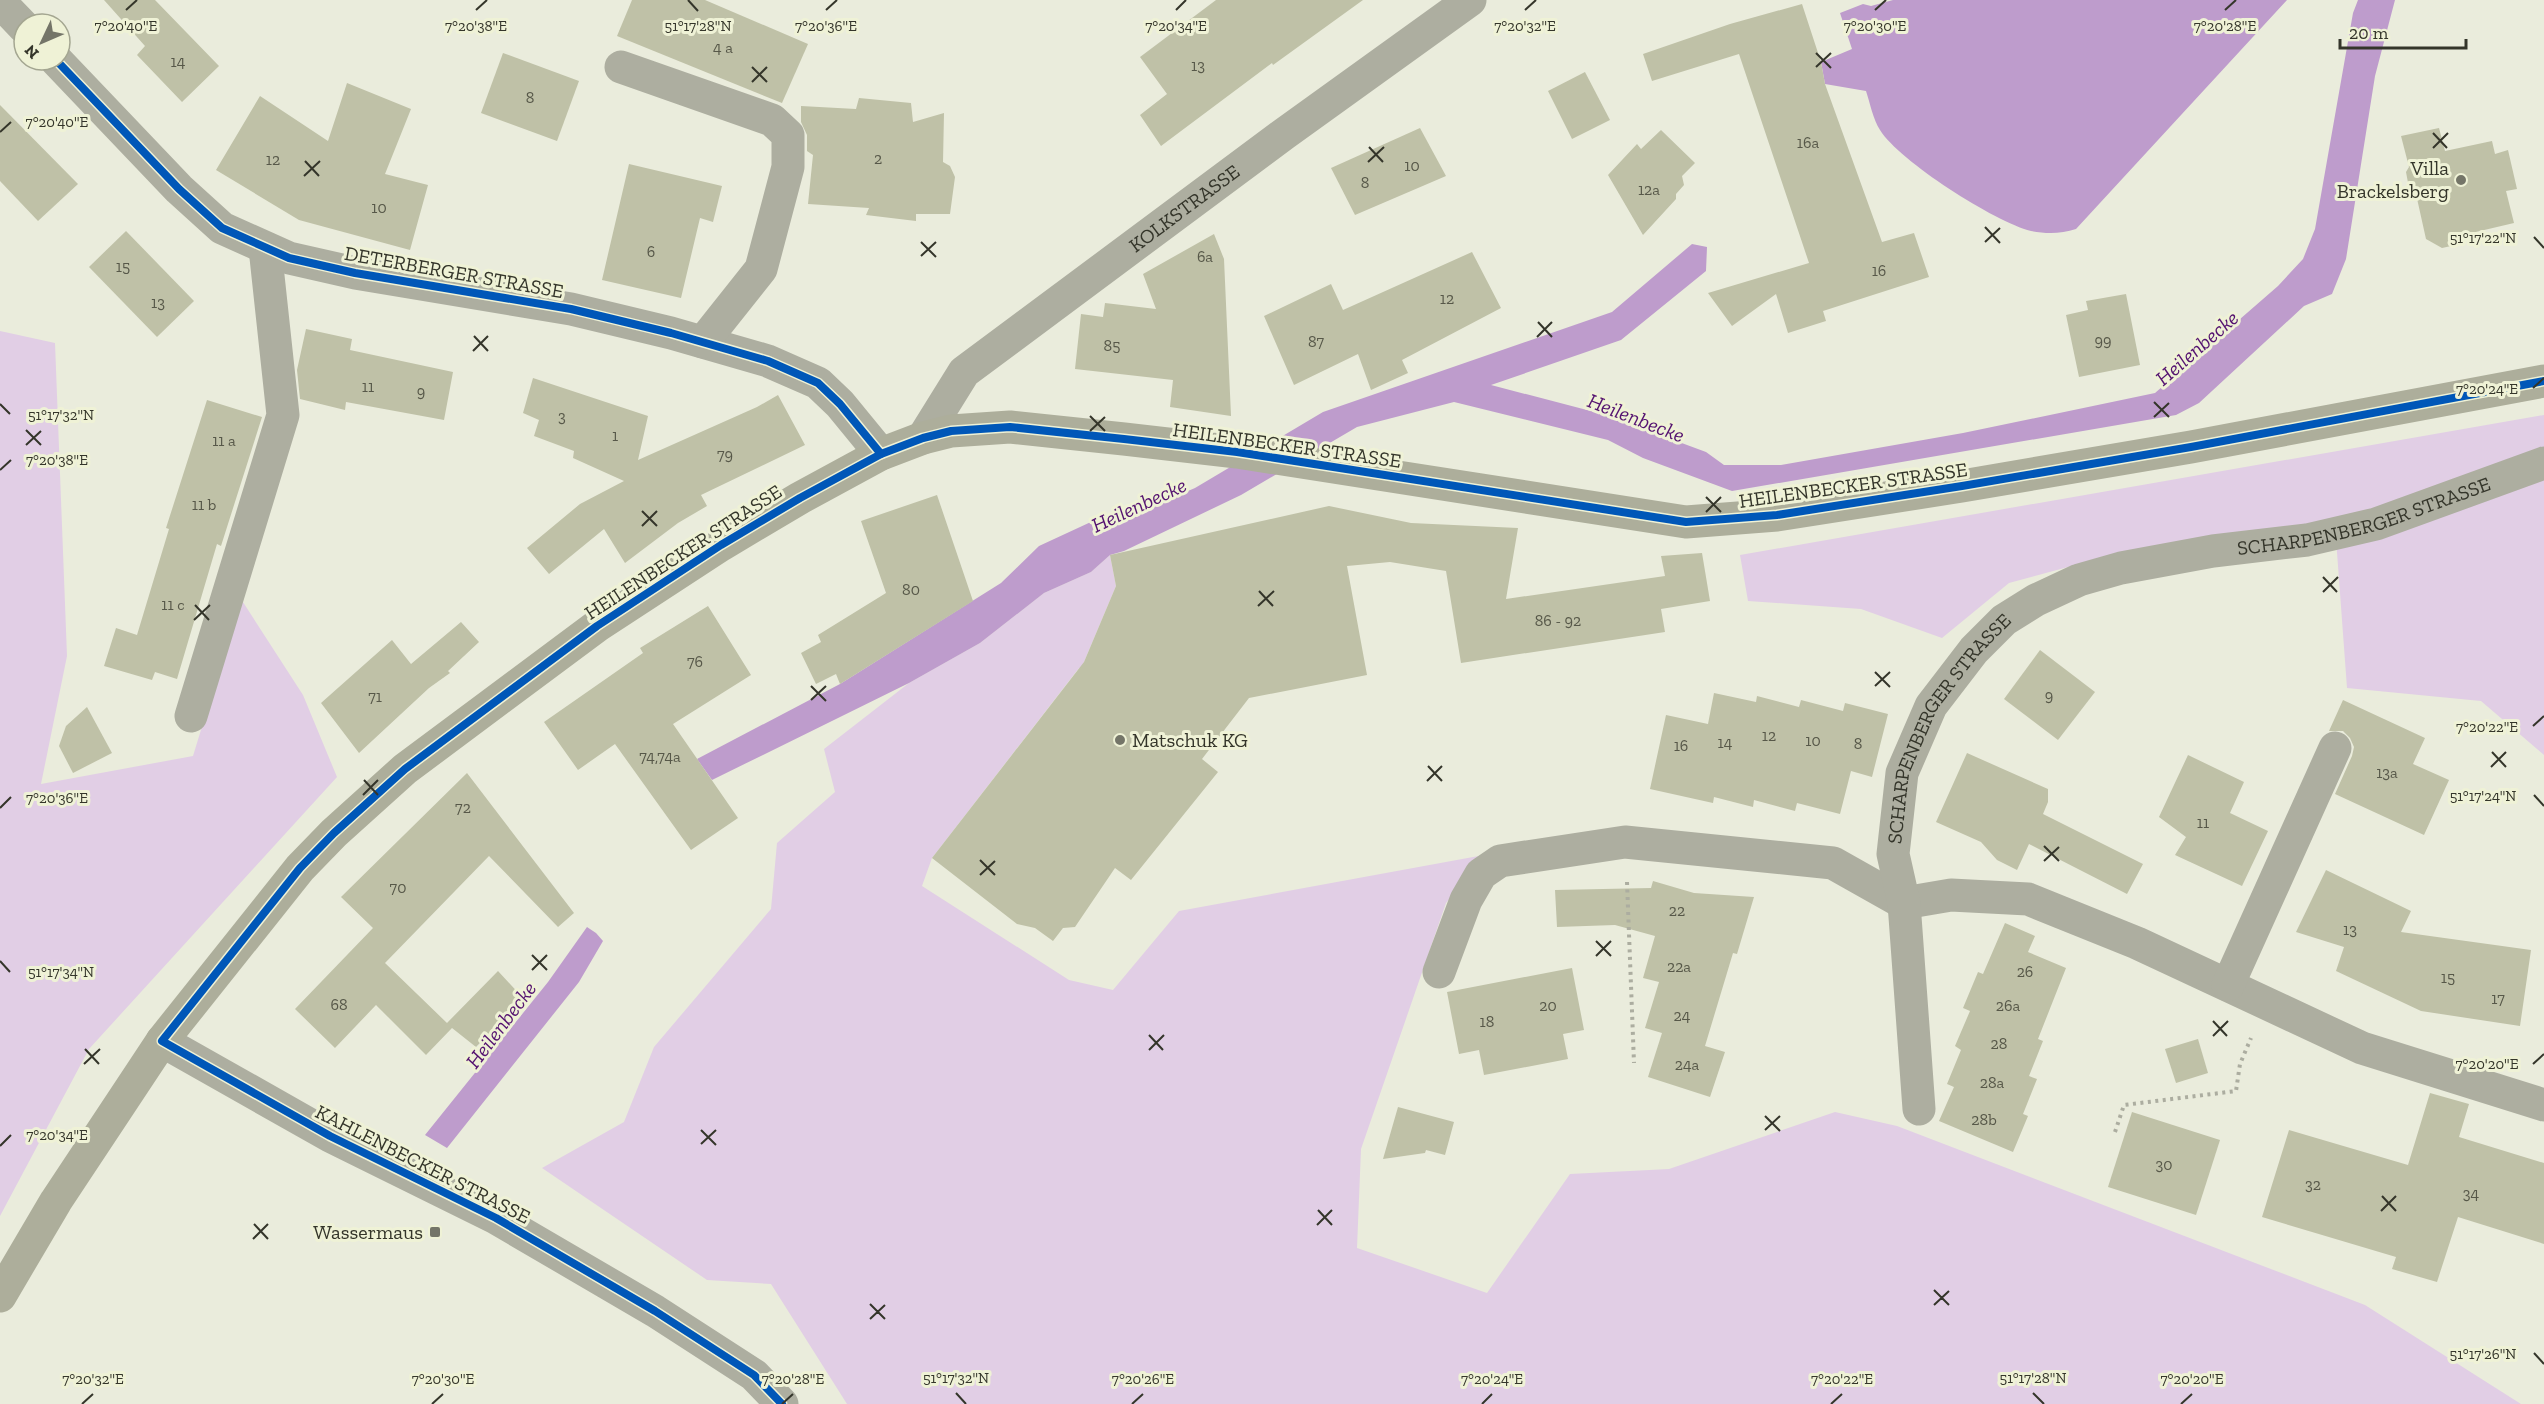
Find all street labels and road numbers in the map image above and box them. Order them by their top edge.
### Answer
street label: KOLKSTRASSE [1124,159,1244,257]
street label: DETERBERGER STRASSE [343,241,565,303]
street label: HEILENBECKER STRASSE [1171,417,1403,473]
street label: HEILENBECKER STRASSE [1737,457,1969,513]
street label: SCHARPENBERGER STRASSE [2236,471,2494,560]
street label: HEILENBECKER STRASSE [580,479,786,625]
street label: SCHARPENBERGER STRASSE [1882,608,2016,845]
street label: KAHLENBECKER STRASSE [312,1099,534,1229]

